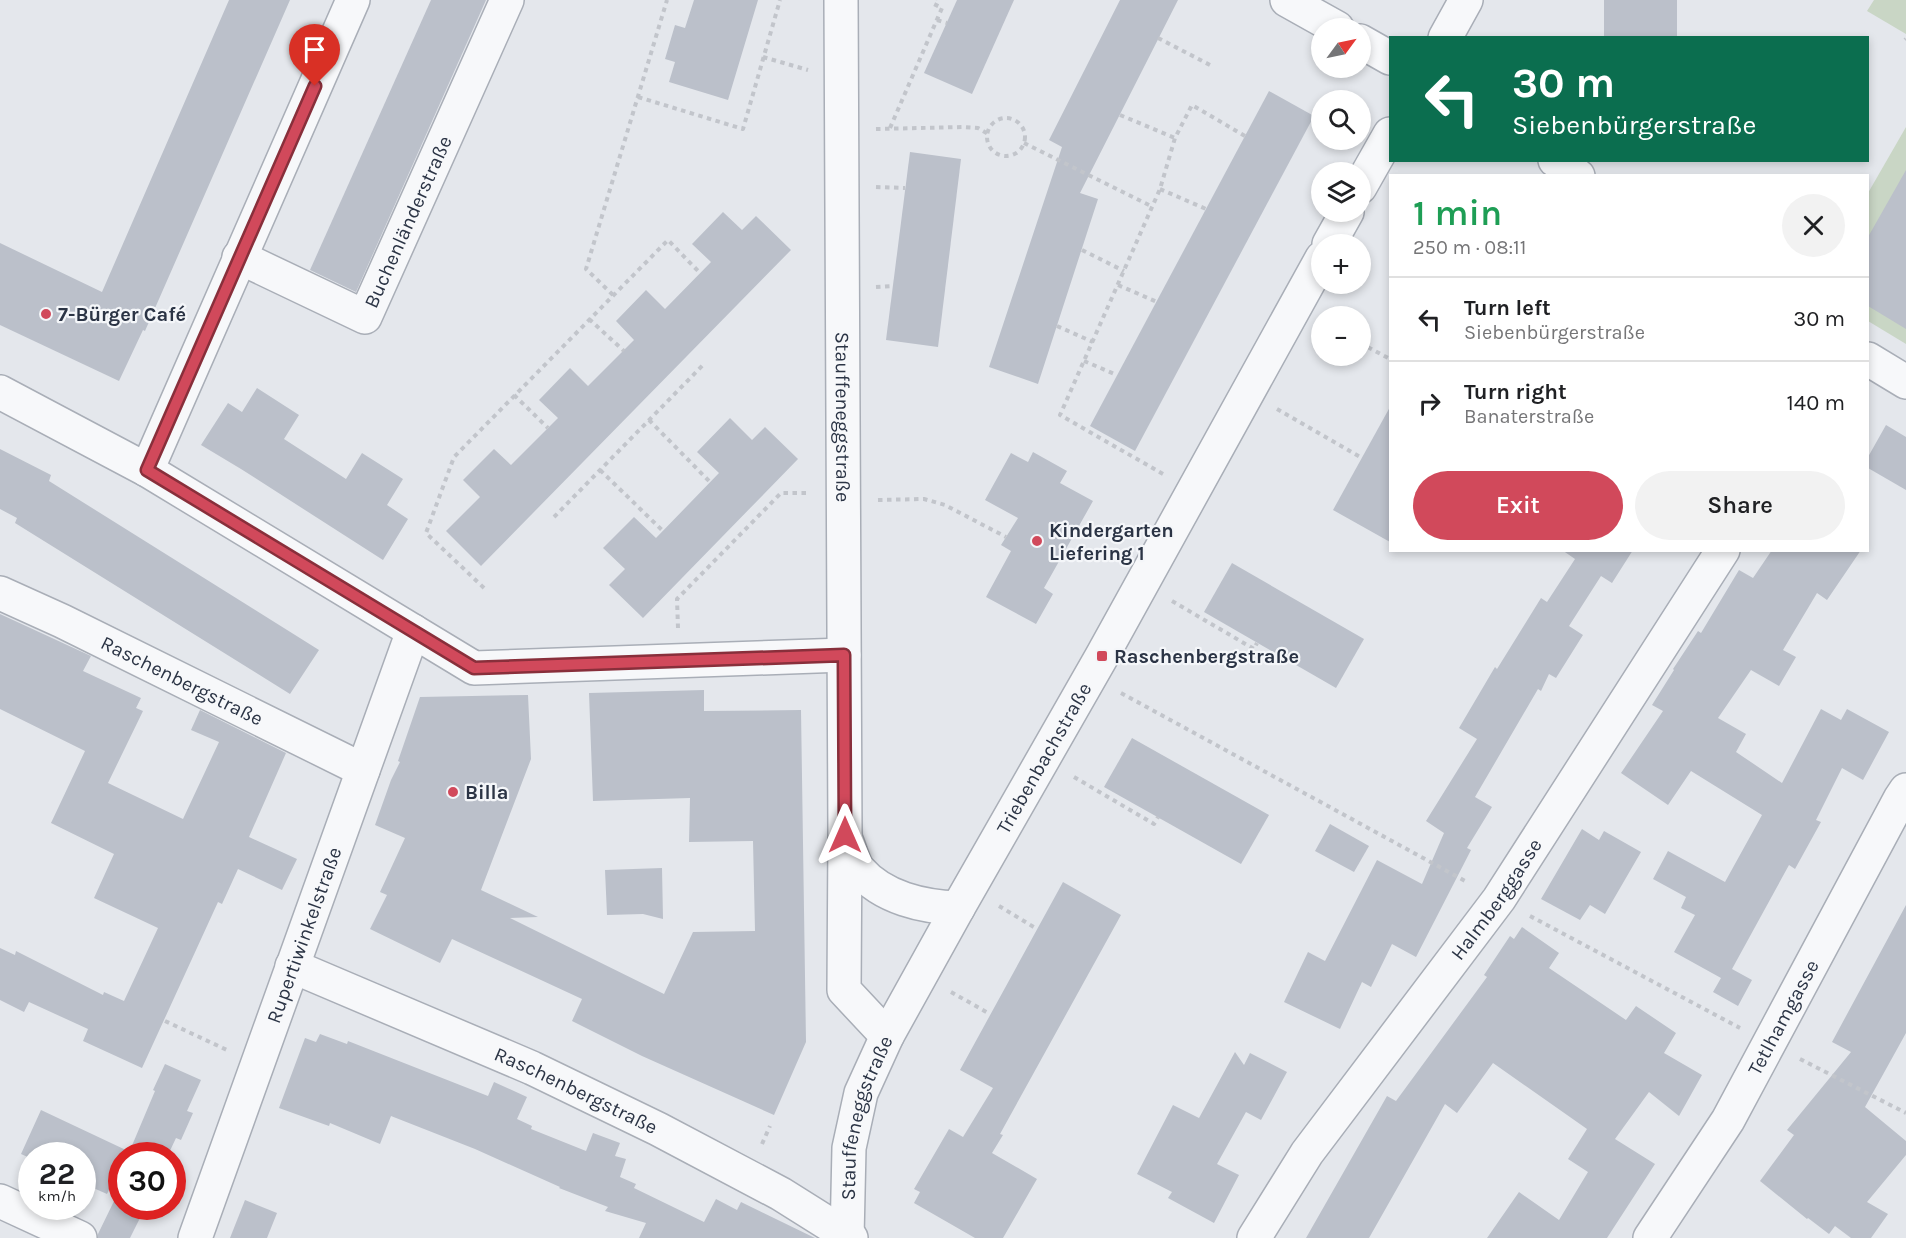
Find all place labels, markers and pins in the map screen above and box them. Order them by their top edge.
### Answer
pin [289,24,340,86]
place label: 7-Bürger Café [58,303,186,326]
marker: 7-Bürger Café [39,307,53,321]
place label: Kindergarten Liefering 1 [1049,519,1174,565]
marker: Kindergarten Liefering 1 [1030,534,1044,548]
place label: Raschenbergstraße [1114,645,1299,668]
marker: Raschenbergstraße [1095,649,1109,663]
place label: Billa [465,781,508,804]
marker: Billa [446,785,460,799]

